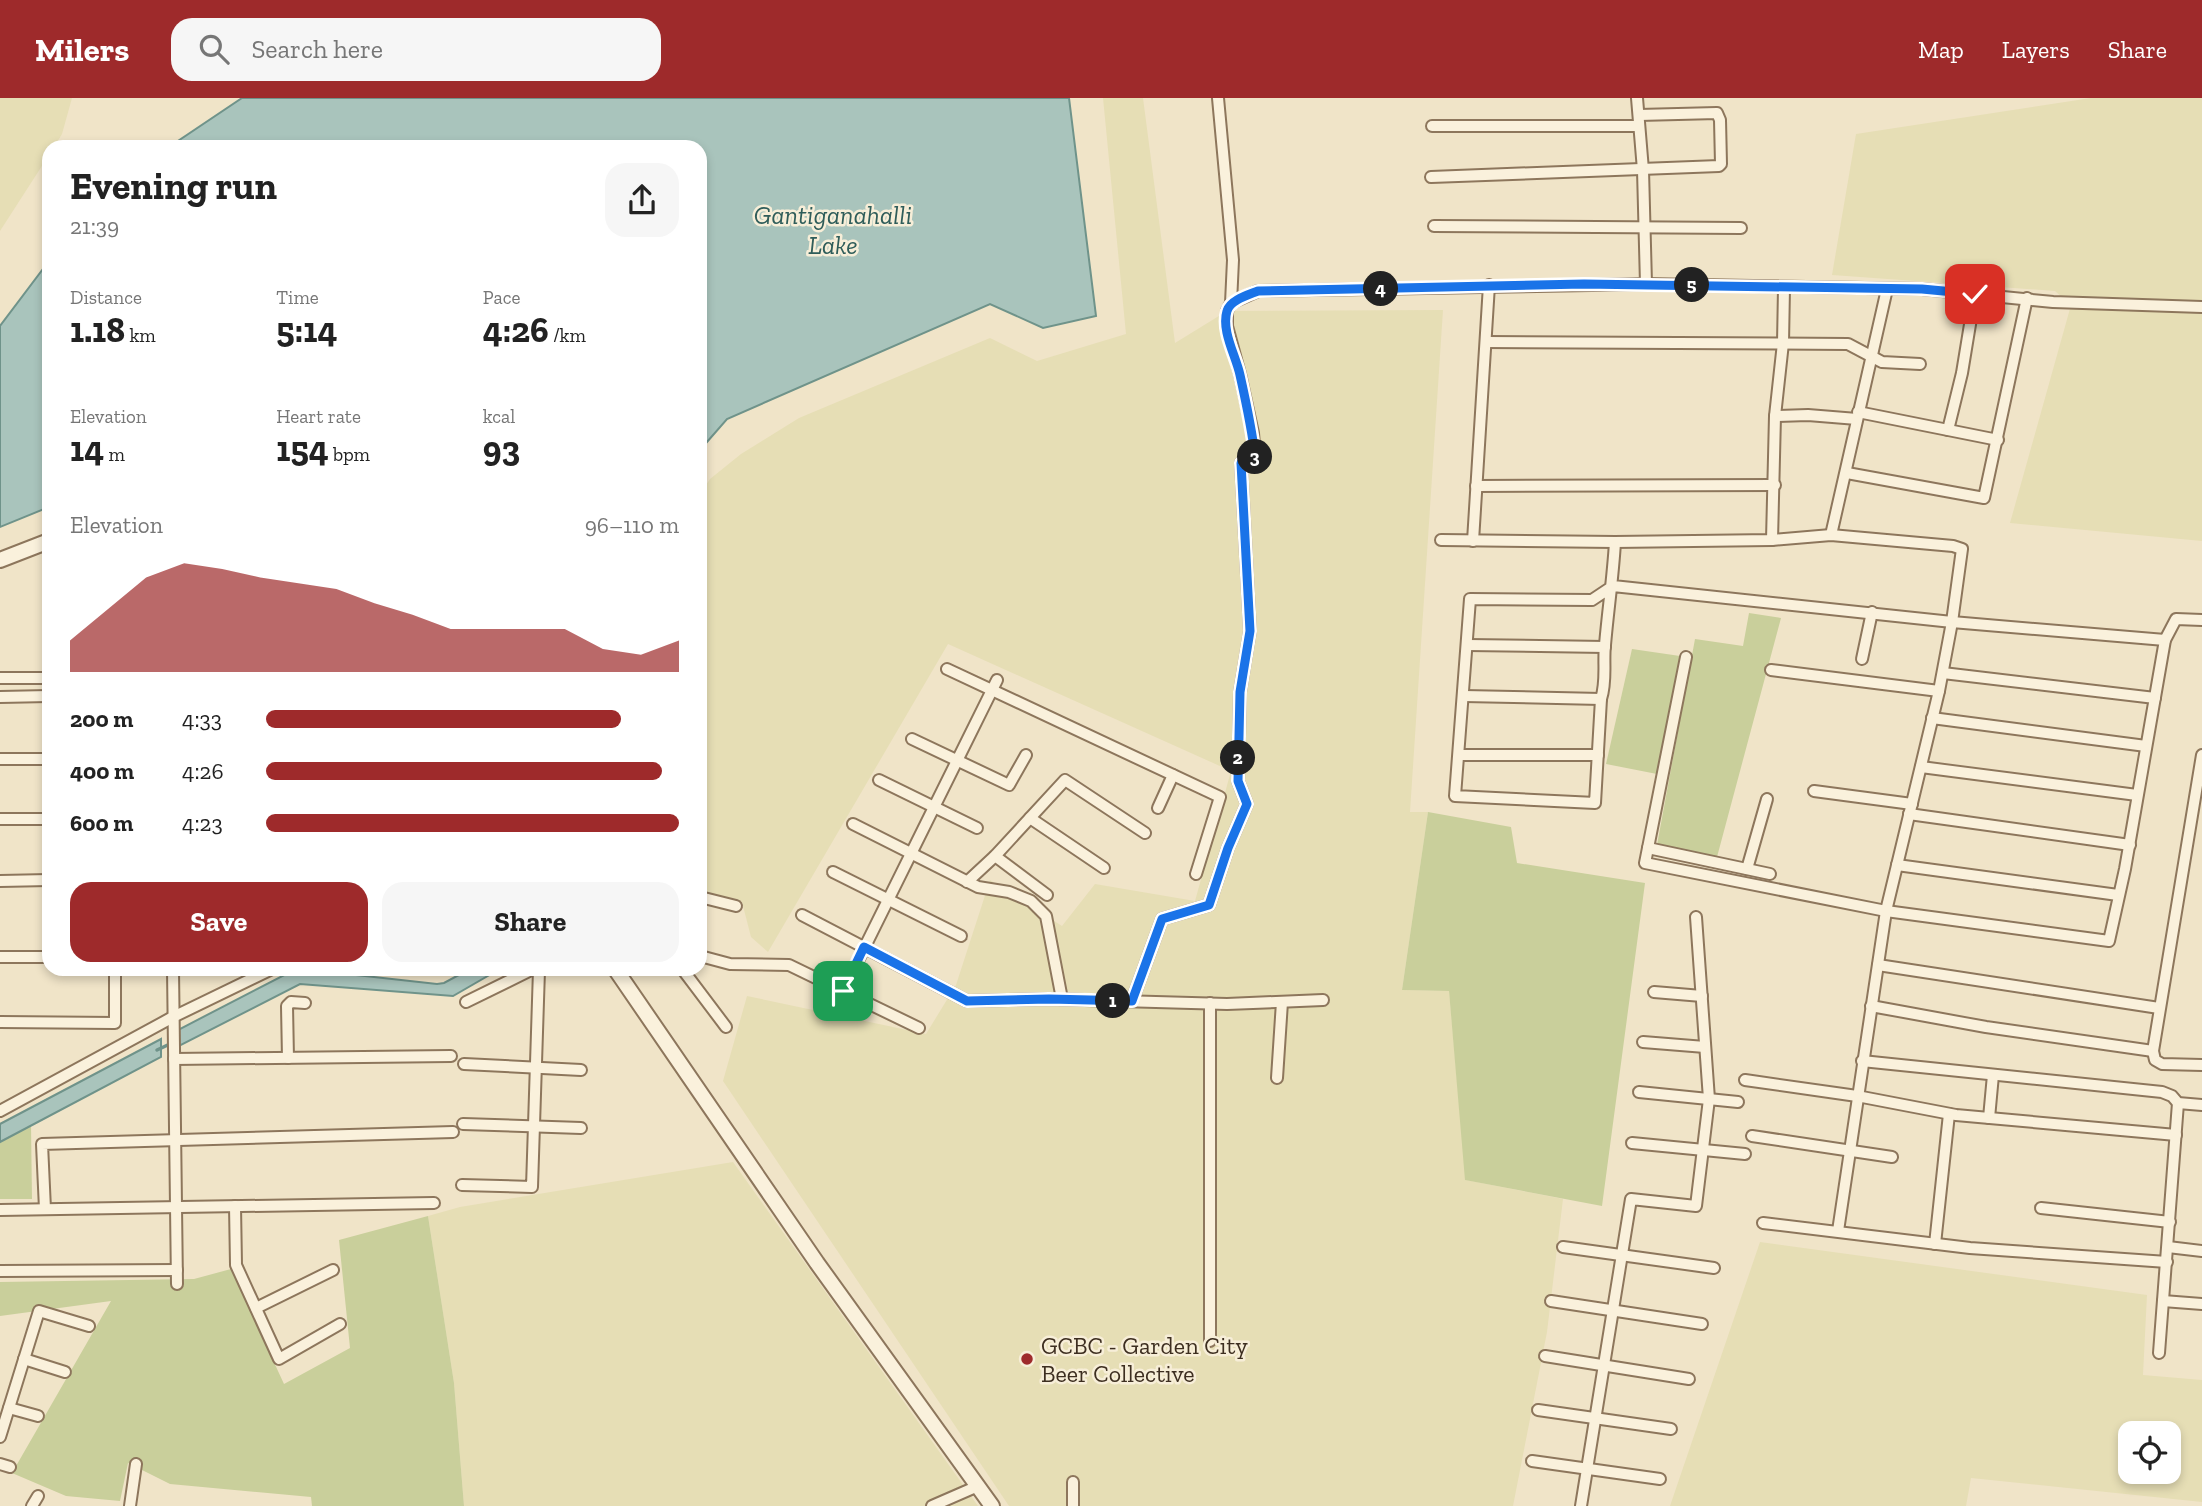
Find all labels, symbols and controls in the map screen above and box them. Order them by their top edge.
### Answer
search box [171,18,661,81]
text: Milers [35,30,129,69]
icon: search [195,30,233,68]
text: Search here [251,33,383,65]
text: Map [1918,35,1964,64]
text: Layers [2002,35,2070,64]
text: Share [2108,35,2167,64]
text: Evening run [70,163,277,209]
button: share [605,163,679,237]
water label: Gantiganahalli Lake [754,199,912,261]
text: 21:39 [70,212,119,240]
pin [1945,264,2005,324]
pin: 5 [1674,268,1710,302]
pin: 4 [1364,272,1398,306]
text: 5 [1687,273,1696,296]
icon: check [1956,275,1994,313]
text: 4 [1375,277,1386,300]
text: Distance [70,286,142,309]
text: Time [276,286,319,309]
text: Pace [483,286,520,309]
text: 1.18 [70,309,125,351]
text: 5:14 [276,309,337,351]
text: 4:26 [483,309,549,351]
text: km [125,324,156,347]
text: /km [549,324,586,347]
text: Elevation [70,405,147,428]
text: Heart rate [276,405,361,428]
text: kcal [483,405,515,428]
text: 14 [70,428,104,470]
text: 154 [276,428,329,470]
text: 93 [483,428,520,470]
pin: 3 [1238,440,1272,474]
text: m [104,443,125,466]
text: bpm [329,443,370,466]
text: 3 [1249,445,1260,468]
text: Elevation [70,511,163,539]
text: 96–110 m [585,511,679,539]
text: 200 m [70,705,133,733]
text: 4:33 [182,705,222,733]
pin: 2 [1220,740,1256,776]
text: 2 [1232,746,1243,769]
text: 400 m [70,757,134,785]
text: 4:26 [182,757,224,785]
text: 600 m [70,809,133,837]
text: 4:23 [182,809,223,837]
button: Save [70,882,368,962]
button: Share [382,882,679,962]
pin [813,961,873,1021]
icon: arrive [824,972,862,1010]
pin: 1 [1096,984,1130,1018]
text: 1 [1109,989,1116,1012]
place label: GCBC - Garden City Beer Collective [1041,1331,1248,1388]
marker: GCBC - Garden City Beer Collective [1019,1351,1035,1367]
map controls [2118,1421,2181,1484]
button: locate [2118,1421,2181,1484]

